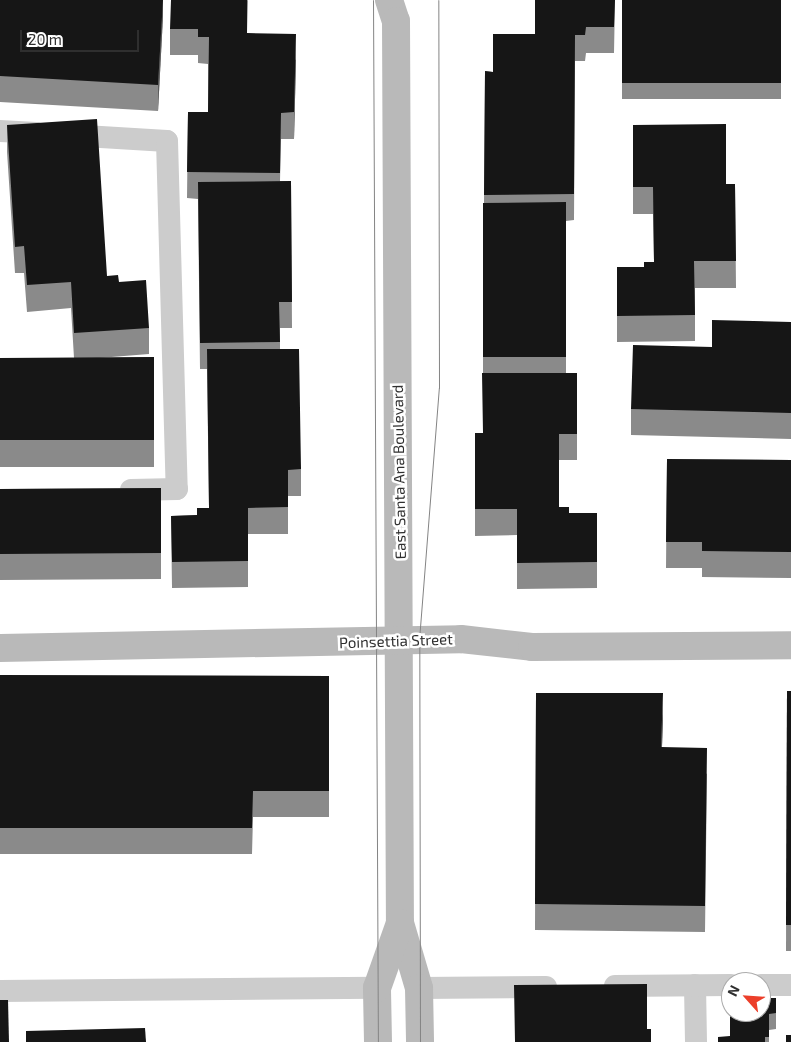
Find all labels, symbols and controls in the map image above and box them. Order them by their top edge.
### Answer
scale bar [22,20,141,52]
text: 20 m [28,30,62,48]
street label: East Santa Ana Boulevard [388,384,410,560]
street label: Poinsettia Street [339,630,453,652]
north arrow [721,972,771,1022]
text: N [723,982,743,999]

